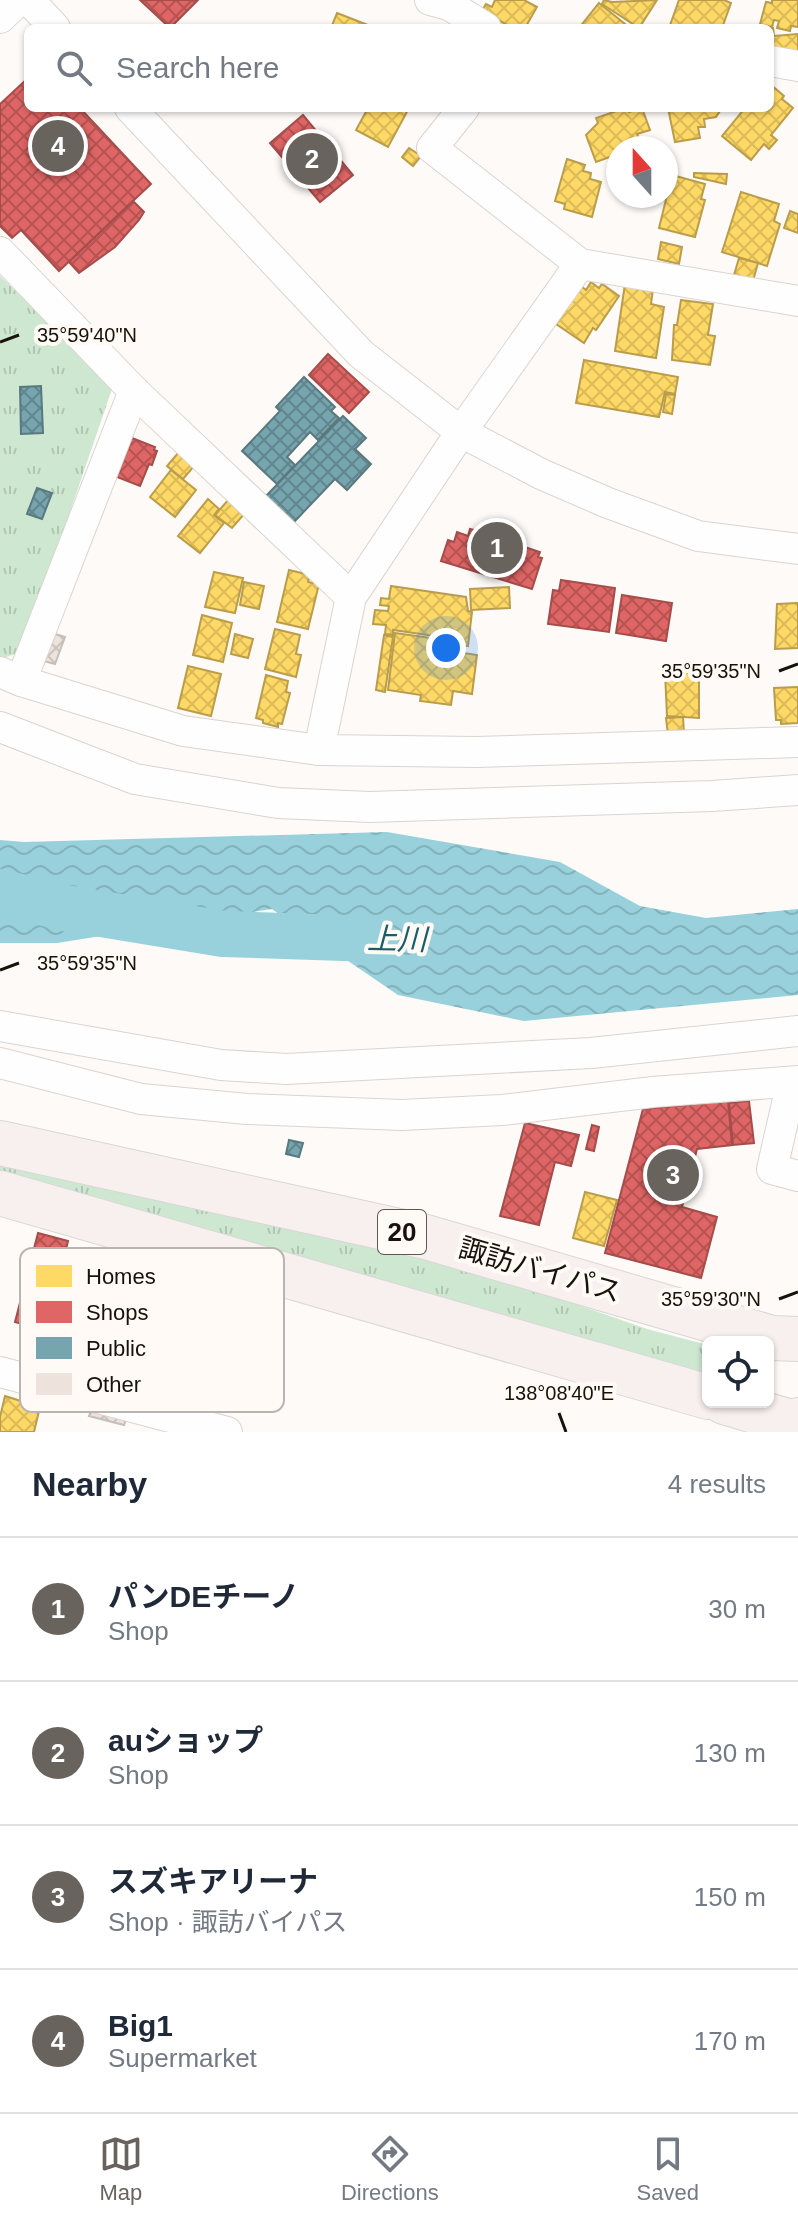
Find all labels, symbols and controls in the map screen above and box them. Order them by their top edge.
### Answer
search box [24,24,774,112]
icon: search [52,46,96,90]
text: Search here [116,51,279,84]
pin: 4 [32,116,84,176]
pin: 2 [286,129,338,189]
north arrow [606,136,678,208]
text: 35°59'40"N [37,324,137,346]
pin: 1 [471,518,523,578]
your location [426,628,466,668]
text: 35°59'35"N [661,660,761,682]
water label: 上川 [367,922,430,956]
text: 35°59'35"N [37,952,137,974]
pin: 3 [647,1145,699,1205]
road number: 20 [378,1210,426,1254]
street label: 諏訪バイパス [455,1232,625,1308]
legend [20,1248,284,1412]
text: Homes [86,1264,156,1289]
text: 35°59'30"N [661,1288,761,1310]
text: Shops [86,1300,148,1325]
text: Public [86,1336,146,1361]
map controls [702,1336,774,1408]
button: locate [702,1336,774,1408]
text: Other [86,1372,141,1397]
text: 138°08'40"E [504,1382,614,1404]
text: Nearby [32,1465,147,1503]
text: 4 results [668,1469,766,1499]
text: パンDEチーノ [108,1580,299,1613]
text: 1 [51,1594,65,1624]
text: 30 m [708,1594,766,1624]
text: Shop [108,1616,169,1646]
text: auショップ [108,1724,263,1757]
text: 2 [51,1738,65,1768]
text: 130 m [694,1738,766,1768]
text: Shop [108,1760,169,1790]
text: スズキアリーナ [108,1865,318,1898]
text: 3 [51,1882,65,1912]
text: 150 m [694,1882,766,1912]
text: Shop · 諏訪バイパス [108,1907,347,1937]
text: Big1 [108,2009,173,2042]
text: 4 [51,2026,65,2056]
text: 170 m [694,2026,766,2056]
text: Supermarket [108,2043,257,2073]
tab: Map [99,2132,143,2206]
tab: Directions [341,2132,439,2206]
tab: Saved [637,2132,699,2206]

